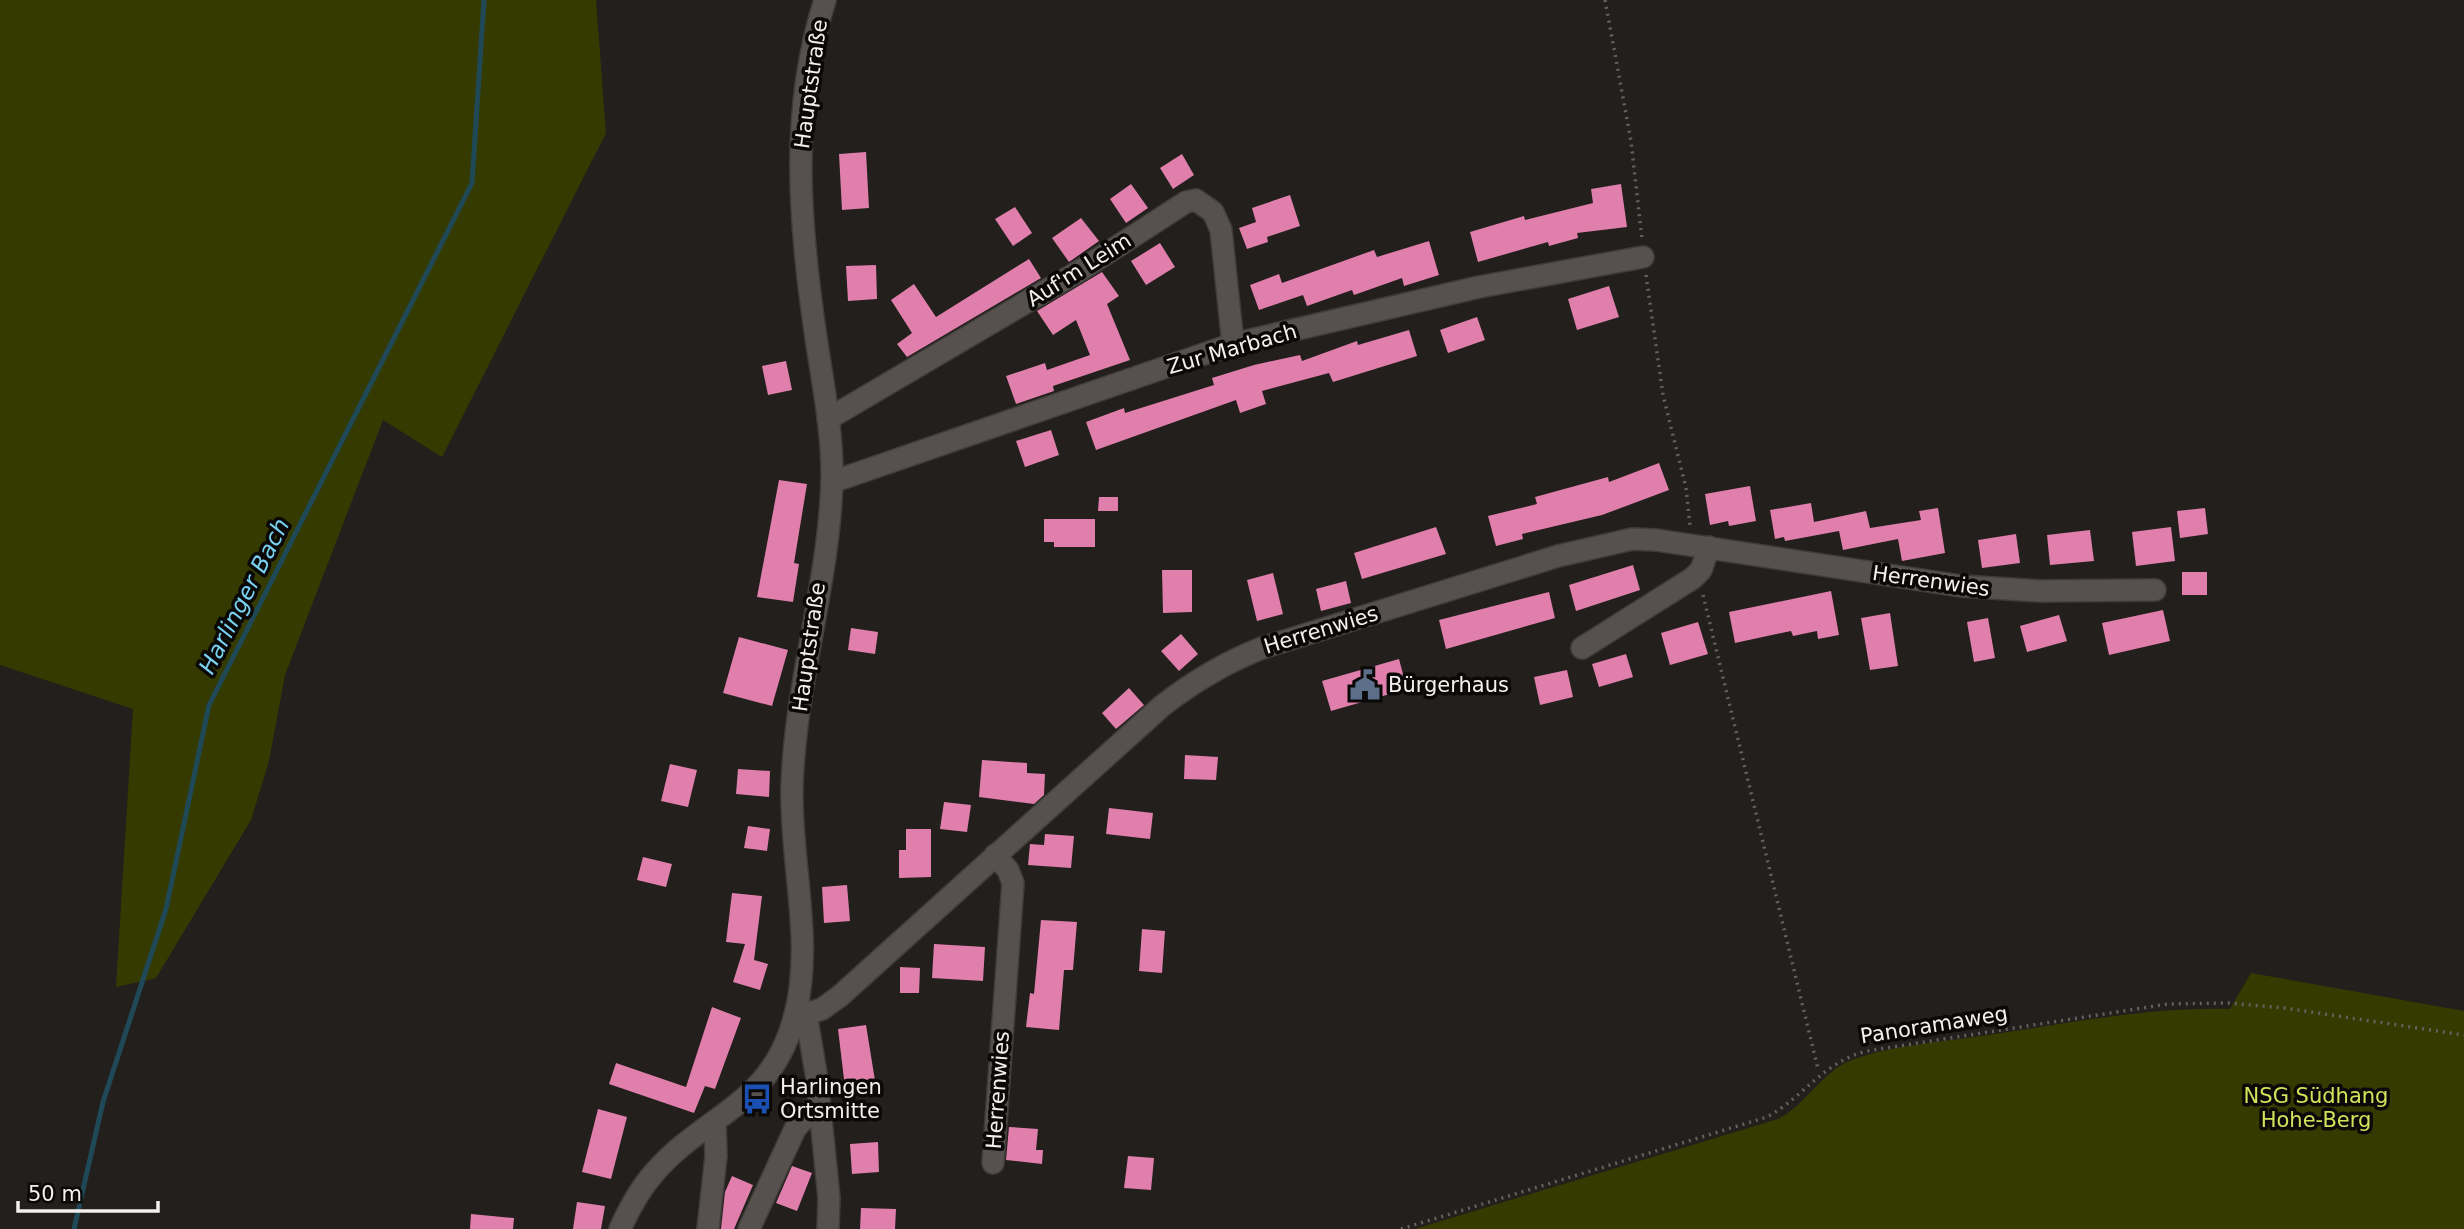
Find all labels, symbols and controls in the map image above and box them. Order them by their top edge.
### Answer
street label: Hauptstraße [790,18,832,150]
street label: Auf'm Leim [1022,228,1136,312]
street label: Zur Marbach [1164,319,1300,379]
water label: Harlinger Bach [194,514,294,678]
street label: Herrenwies [1871,561,1991,601]
street label: Hauptstraße [788,581,830,713]
street label: Herrenwies [1261,601,1381,659]
public building icon: Bürgerhaus [1348,668,1382,702]
place label: Bürgerhaus [1388,673,1509,697]
street label: Panoramaweg [1859,1001,2009,1049]
street label: Herrenwies [982,1030,1014,1150]
place label: Harlingen Ortsmitte [780,1075,882,1123]
bus stop icon: Harlingen Ortsmitte [740,1082,774,1116]
park label: NSG Südhang Hohe-Berg [2244,1084,2388,1132]
scale bar [18,1170,158,1214]
text: 50 m [28,1182,82,1206]

